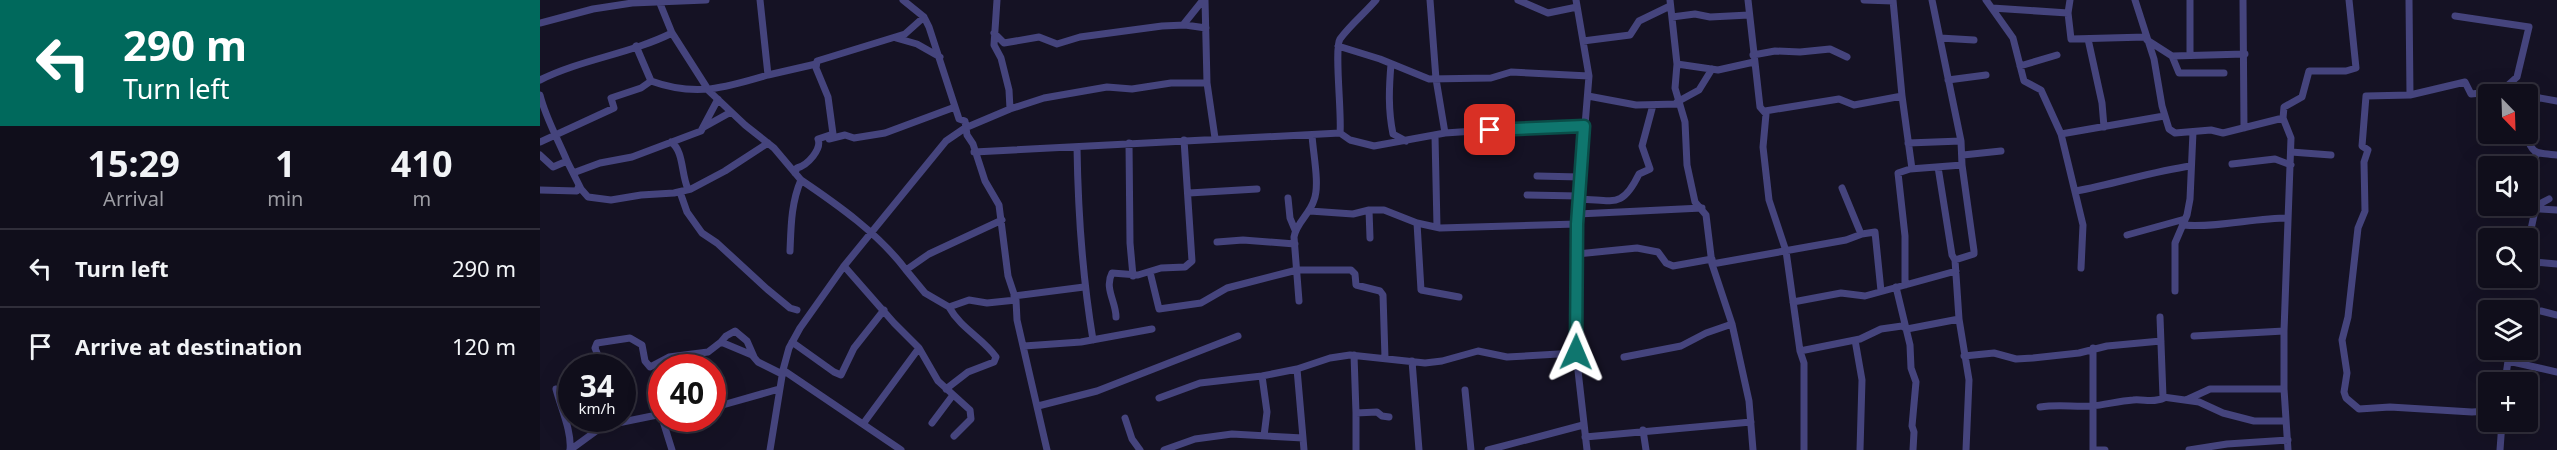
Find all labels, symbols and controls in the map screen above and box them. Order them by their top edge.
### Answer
text: 290 m [123,16,247,73]
icon: left [24,24,102,102]
text: Turn left [123,70,229,107]
north arrow [2478,84,2538,144]
map controls [2478,84,2538,432]
pin [1464,104,1515,155]
icon: arrive [1473,113,1506,146]
text: 15:29 [87,139,180,188]
text: 1 [275,139,296,188]
text: 410 [391,139,453,188]
button: sound [2478,156,2538,216]
text: Arrival [103,185,164,212]
text: min [267,185,303,212]
text: m [412,185,431,212]
button: search [2478,228,2538,288]
icon: left [24,252,57,285]
text: Turn left [75,253,169,283]
text: 290 m [452,253,516,283]
button: layers [2478,300,2538,360]
position arrow [1544,320,1608,384]
icon: arrive [24,330,57,363]
text: Arrive at destination [75,331,302,361]
text: 120 m [452,331,516,361]
speed limit sign: 40 [648,354,726,432]
text: 34 [580,365,614,406]
button: + [2478,372,2538,432]
text: km/h [579,398,615,418]

